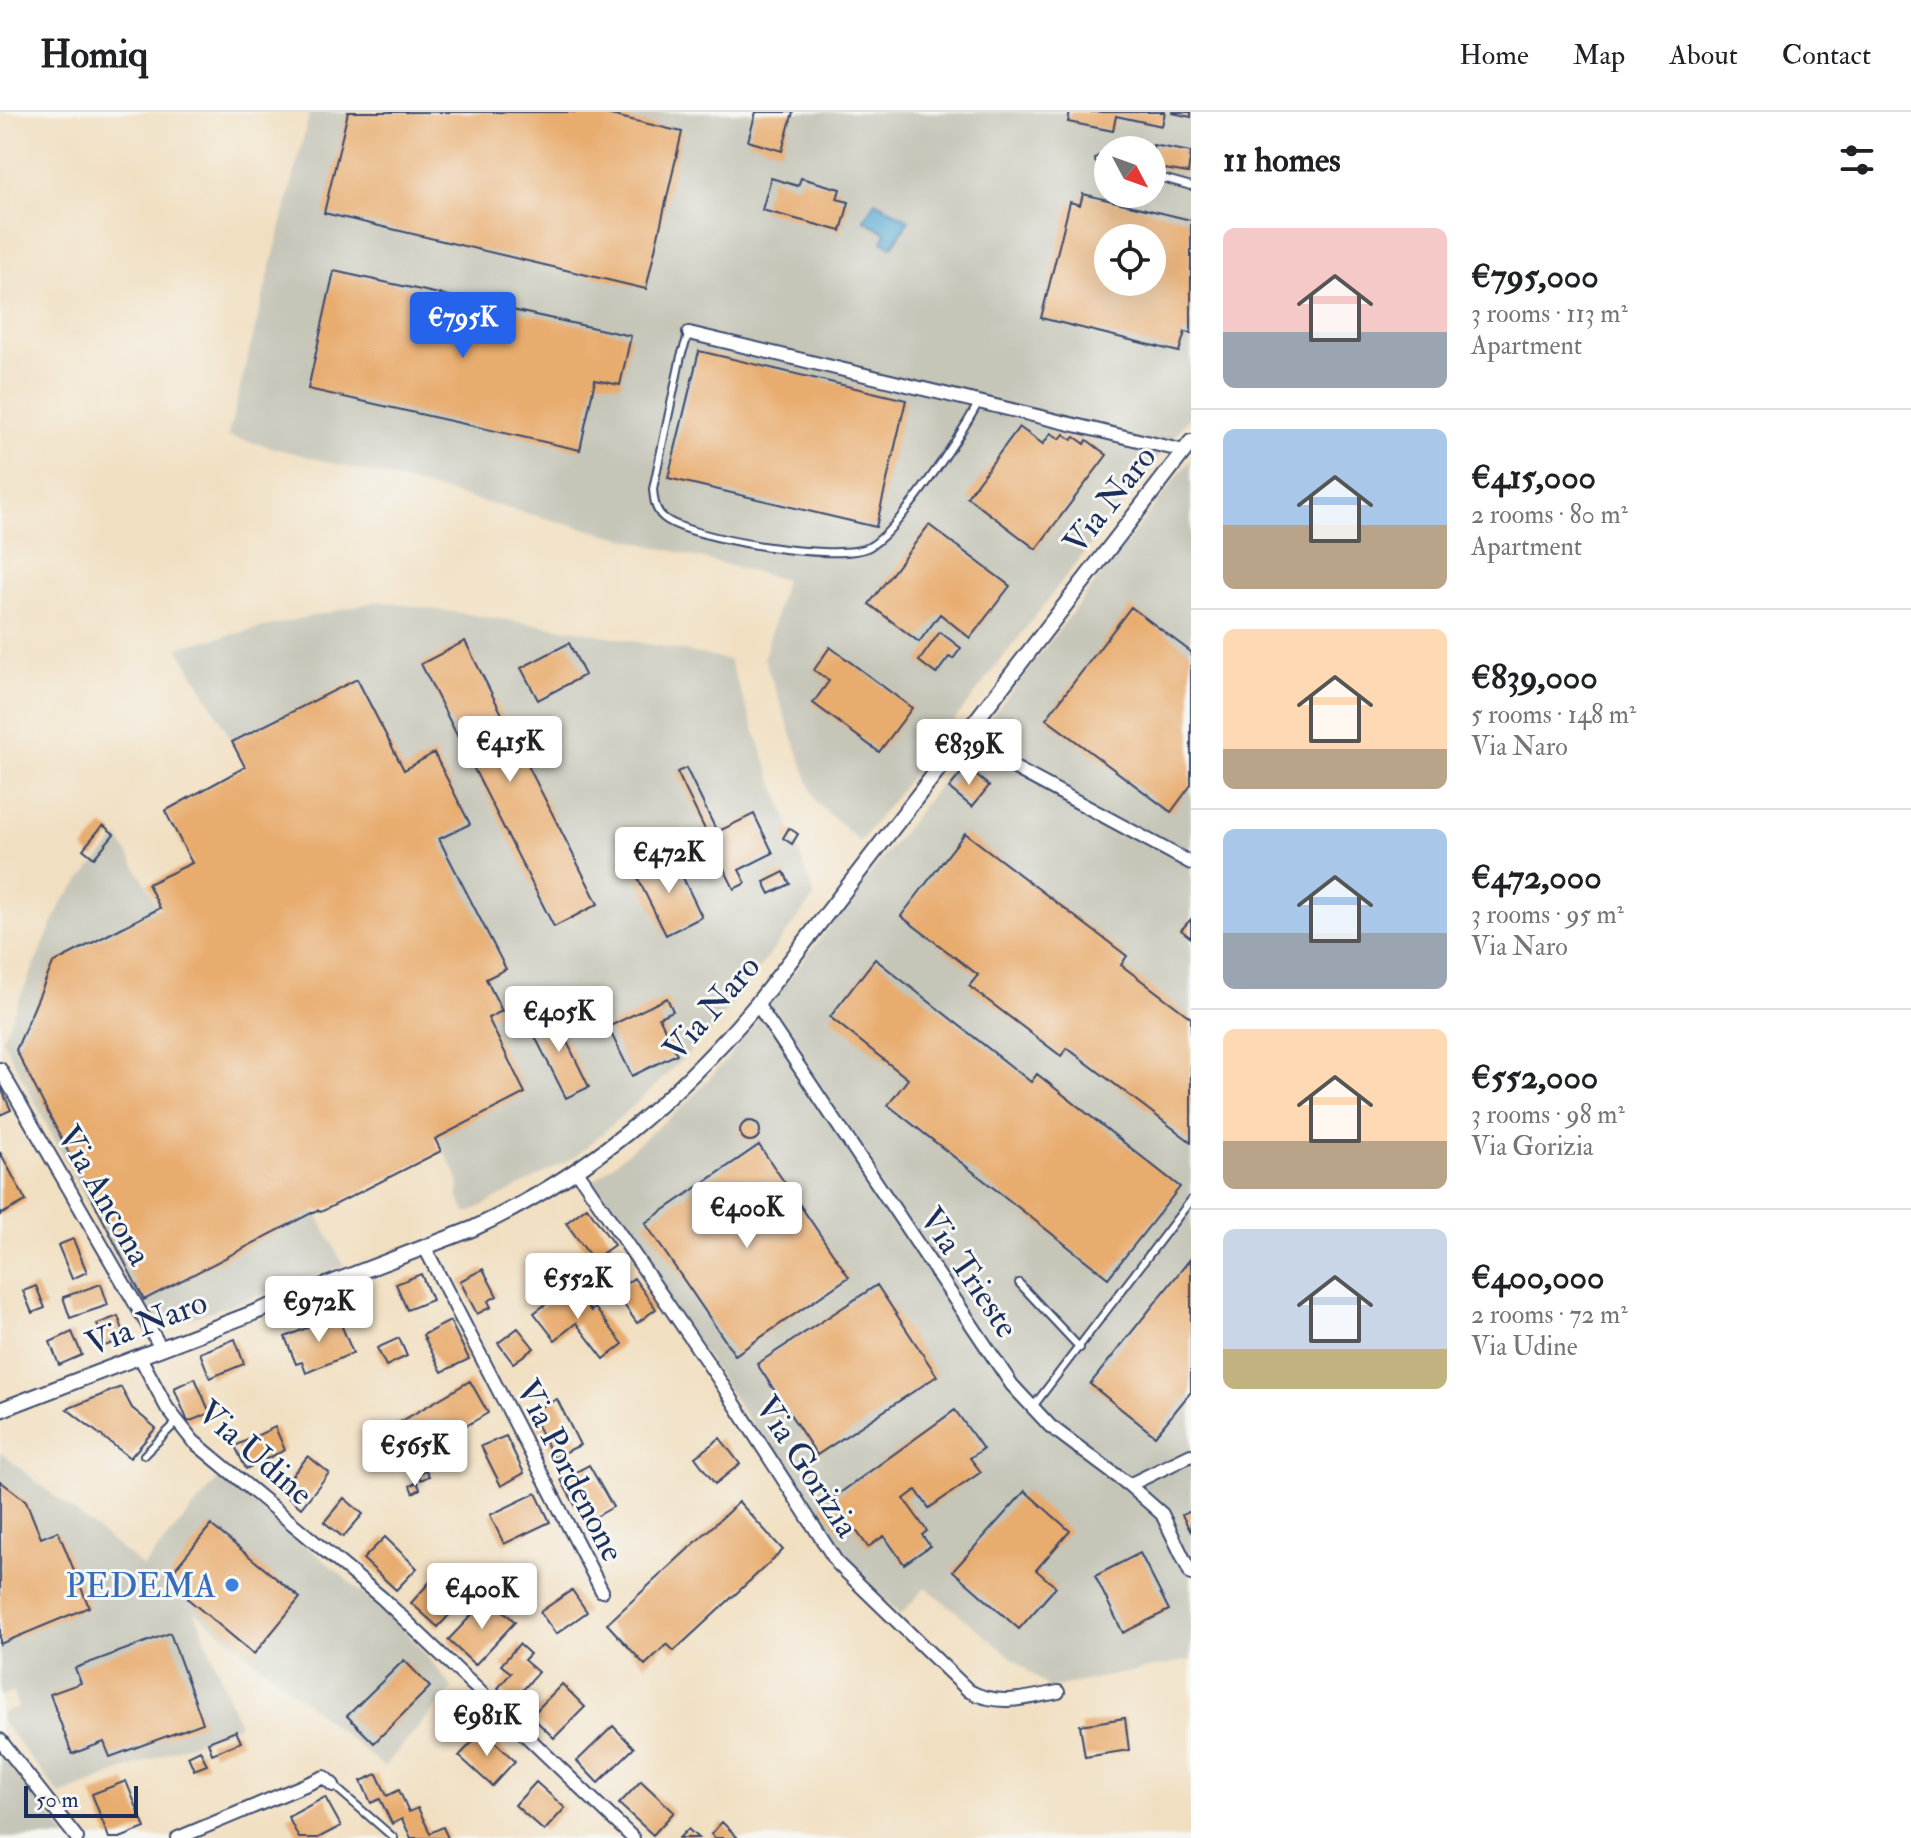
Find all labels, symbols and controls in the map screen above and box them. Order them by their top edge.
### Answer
text: Homiq [40,31,148,79]
text: Home [1459,38,1529,73]
text: Map [1573,38,1625,73]
text: About [1669,38,1738,73]
text: Contact [1782,38,1871,73]
north arrow [1094,136,1166,208]
map controls [1094,136,1166,296]
icon: filters [1835,138,1879,182]
text: 11 homes [1223,139,1341,182]
button: locate [1094,224,1166,296]
text: €795,000 [1471,255,1599,298]
icon: home [1287,260,1383,356]
pin: €795K [407,292,519,360]
text: 3 rooms · 113 m² [1471,298,1628,330]
text: €795K [428,302,498,334]
text: Apartment [1471,330,1582,362]
street label: Via Naro [1054,437,1166,563]
text: €415,000 [1471,456,1596,499]
icon: home [1287,461,1383,557]
text: 2 rooms · 80 m² [1471,499,1628,531]
text: Apartment [1471,531,1582,563]
text: €839,000 [1471,656,1598,699]
icon: home [1287,661,1383,757]
text: 5 rooms · 148 m² [1471,699,1636,731]
pin: €415K [454,716,566,784]
pin: €839K [913,719,1025,787]
text: €415K [476,726,544,758]
text: €839K [935,729,1003,761]
text: Via Naro [1471,731,1568,763]
pin: €472K [613,827,725,895]
text: €472K [633,837,705,869]
text: €472,000 [1471,856,1602,899]
icon: home [1287,861,1383,957]
text: 3 rooms · 95 m² [1471,899,1624,931]
text: Via Naro [1471,931,1568,963]
street label: Via Naro [654,946,770,1070]
pin: €405K [503,986,615,1054]
text: €405K [523,996,595,1028]
text: €552,000 [1471,1056,1598,1099]
icon: home [1287,1061,1383,1157]
text: 3 rooms · 98 m² [1471,1099,1625,1131]
street label: Via Ancona [46,1118,161,1274]
text: Via Gorizia [1471,1131,1594,1163]
pin: €400K [691,1182,803,1250]
text: €400K [710,1192,784,1224]
street label: Via Trieste [909,1199,1028,1346]
pin: €552K [522,1253,634,1321]
text: €400,000 [1471,1256,1604,1299]
icon: home [1287,1261,1383,1357]
text: €552K [543,1263,613,1295]
pin: €972K [263,1276,375,1344]
street label: Via Naro [80,1281,213,1366]
text: €972K [283,1286,355,1318]
text: 2 rooms · 72 m² [1471,1299,1628,1331]
text: Via Udine [1471,1331,1578,1363]
street label: Via Pordenone [505,1373,634,1569]
street label: Via Gorizia [745,1388,869,1547]
street label: Via Udine [188,1391,322,1515]
pin: €565K [359,1420,471,1488]
text: €565K [380,1430,450,1462]
pin: €400K [426,1563,538,1631]
place label: PEDEMA [65,1565,216,1608]
text: €400K [445,1573,519,1605]
marker: PEDEMA [223,1576,241,1594]
pin: €981K [431,1690,543,1758]
text: €981K [453,1700,521,1732]
scale bar [24,1782,138,1818]
text: 50 m [36,1786,78,1814]

